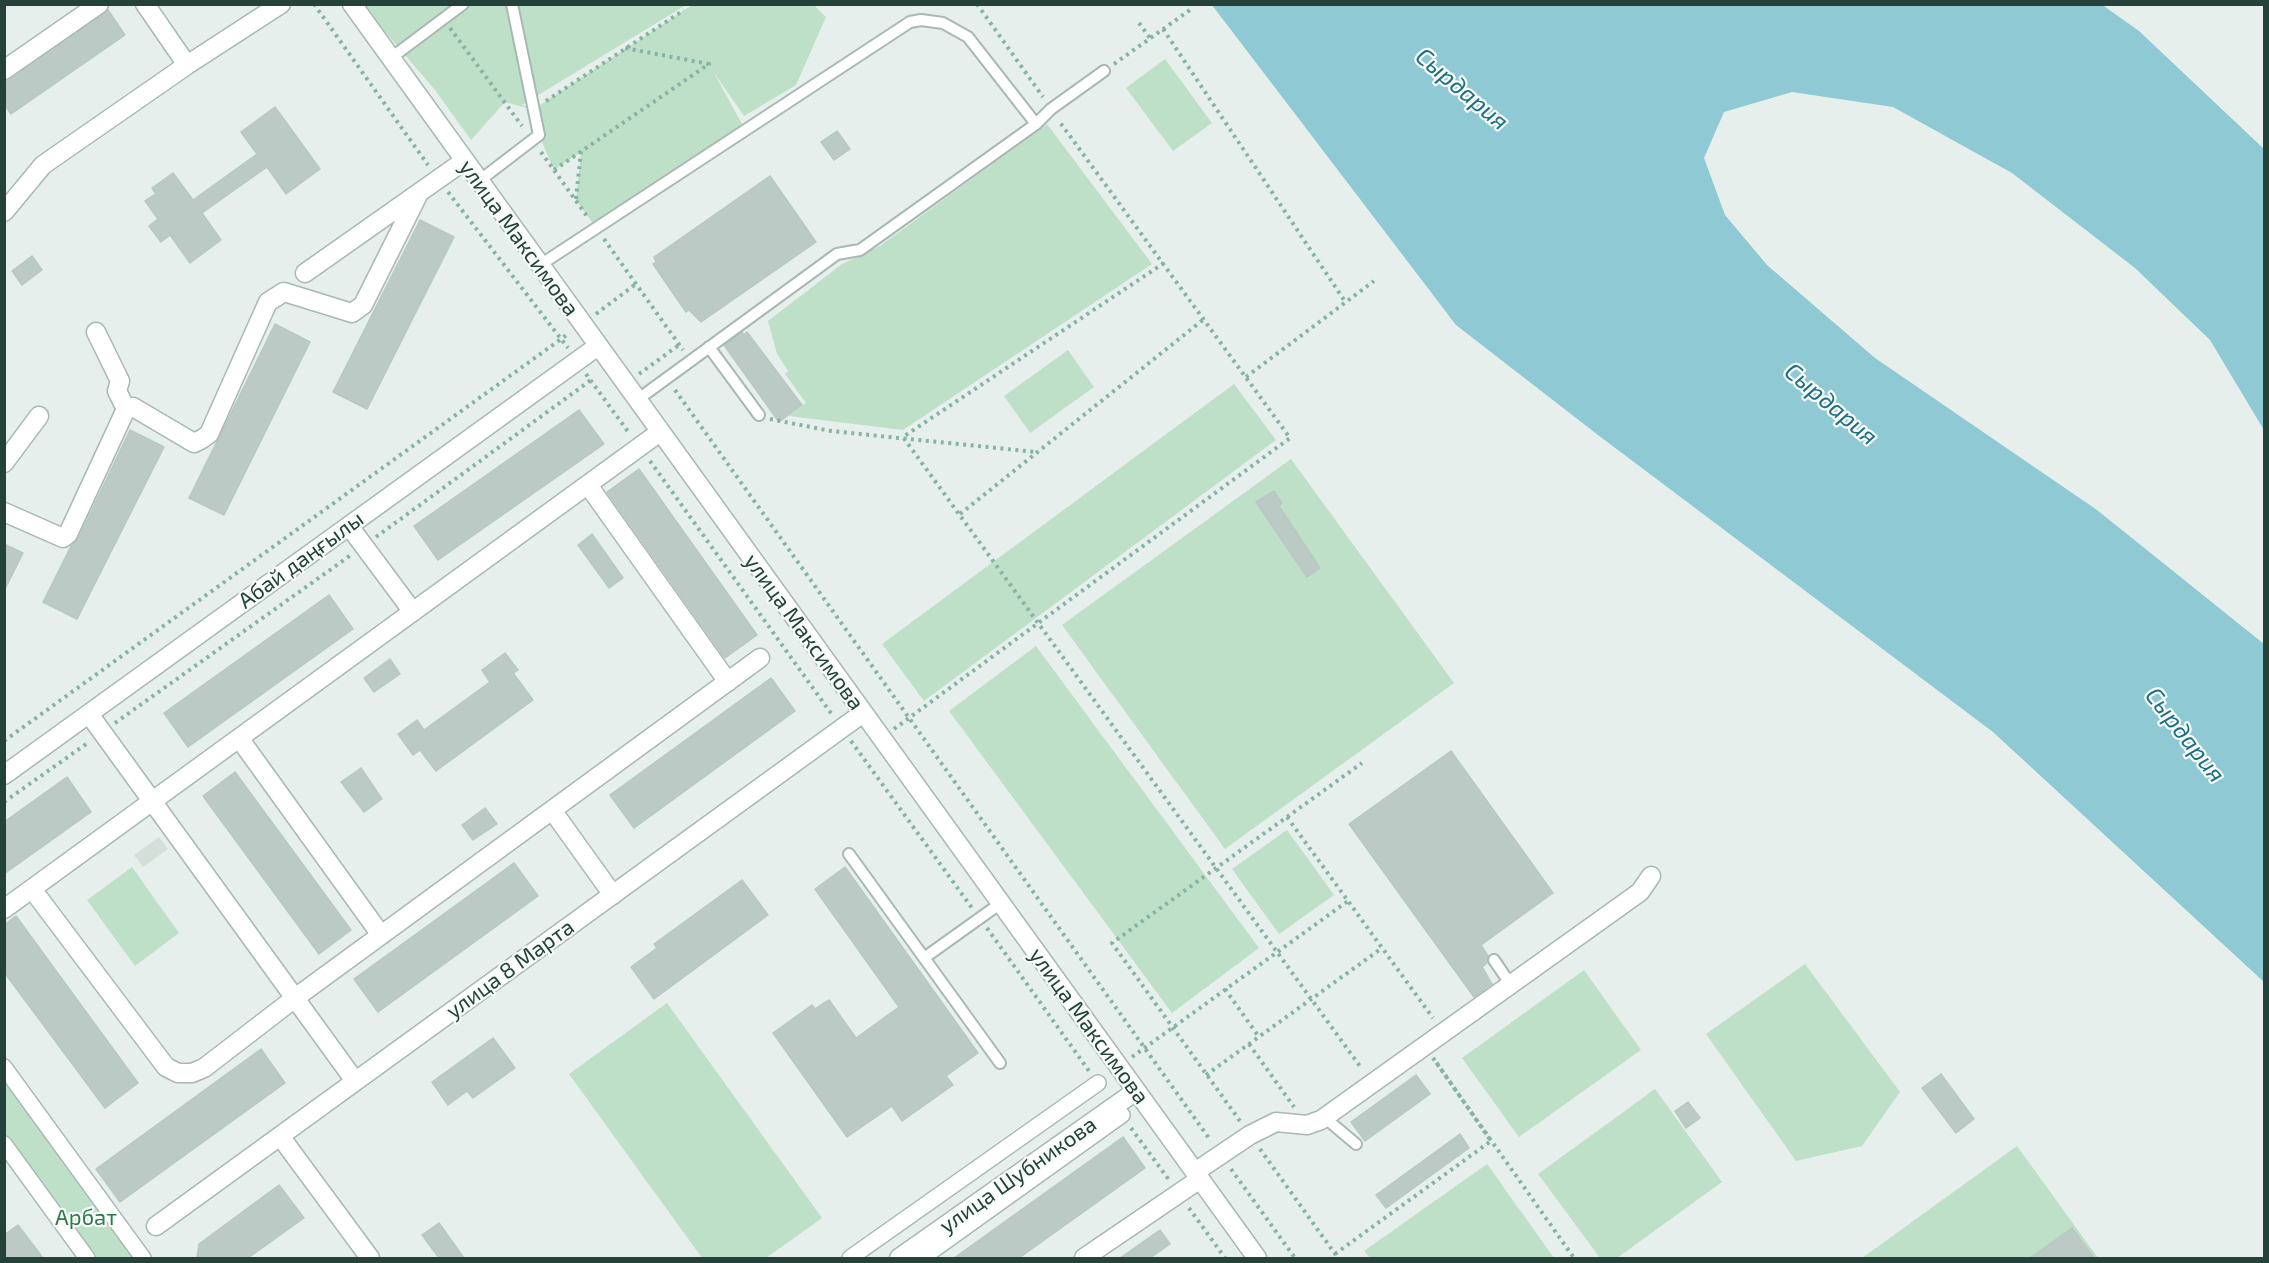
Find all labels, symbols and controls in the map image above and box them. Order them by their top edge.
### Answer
water label: Сырдария [1410,42,1514,136]
street label: улица Максимова [454,155,584,321]
water label: Сырдария [1779,357,1883,451]
street label: Абай даңғылы [233,506,369,614]
street label: улица Максимова [739,549,869,715]
water label: Сырдария [2139,682,2231,788]
street label: улица 8 Марта [441,914,579,1024]
street label: улица Максимова [1024,943,1154,1109]
street label: улица Шубникова [934,1111,1102,1239]
park label: Арбат [55,1205,117,1231]

